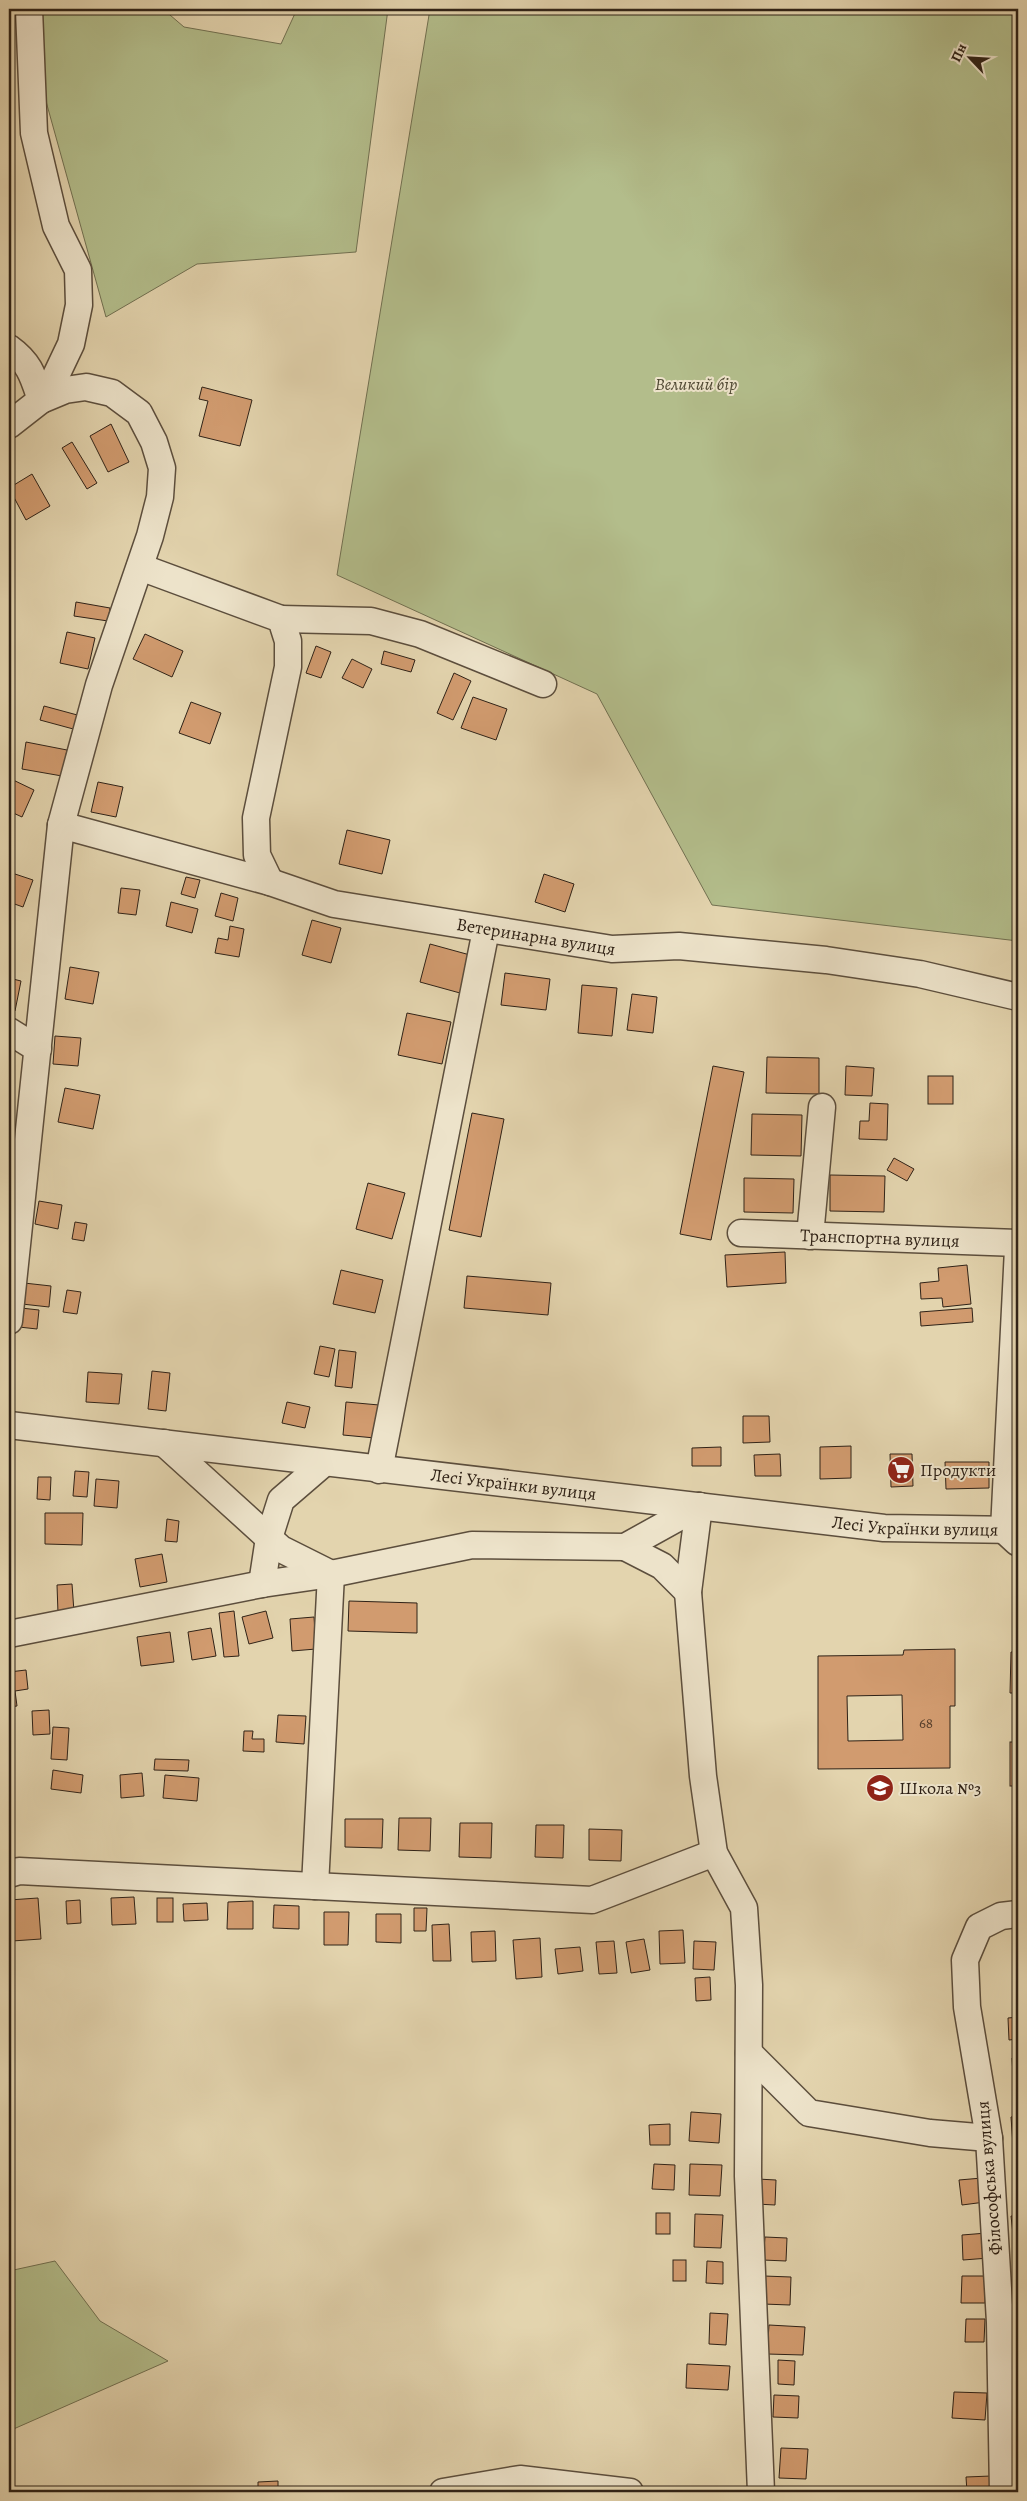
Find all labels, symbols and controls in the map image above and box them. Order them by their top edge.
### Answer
north arrow [944,32,994,82]
text: Пн [946,40,971,65]
park label: Великий бір [655,372,737,396]
street label: Ветеринарна вулиця [455,912,617,961]
street label: Транспортна вулиця [800,1223,960,1253]
supermarket icon: Продукти [886,1455,916,1485]
place label: Продукти [920,1458,996,1482]
street label: Лесі Українки вулиця [429,1463,598,1506]
street label: Лесі Українки вулиця [830,1510,999,1542]
house number: 68 [919,1713,933,1733]
school or university icon: Школа №3 [865,1773,895,1803]
place label: Школа №3 [899,1776,982,1800]
street label: Філософська вулиця [970,2100,1008,2256]

